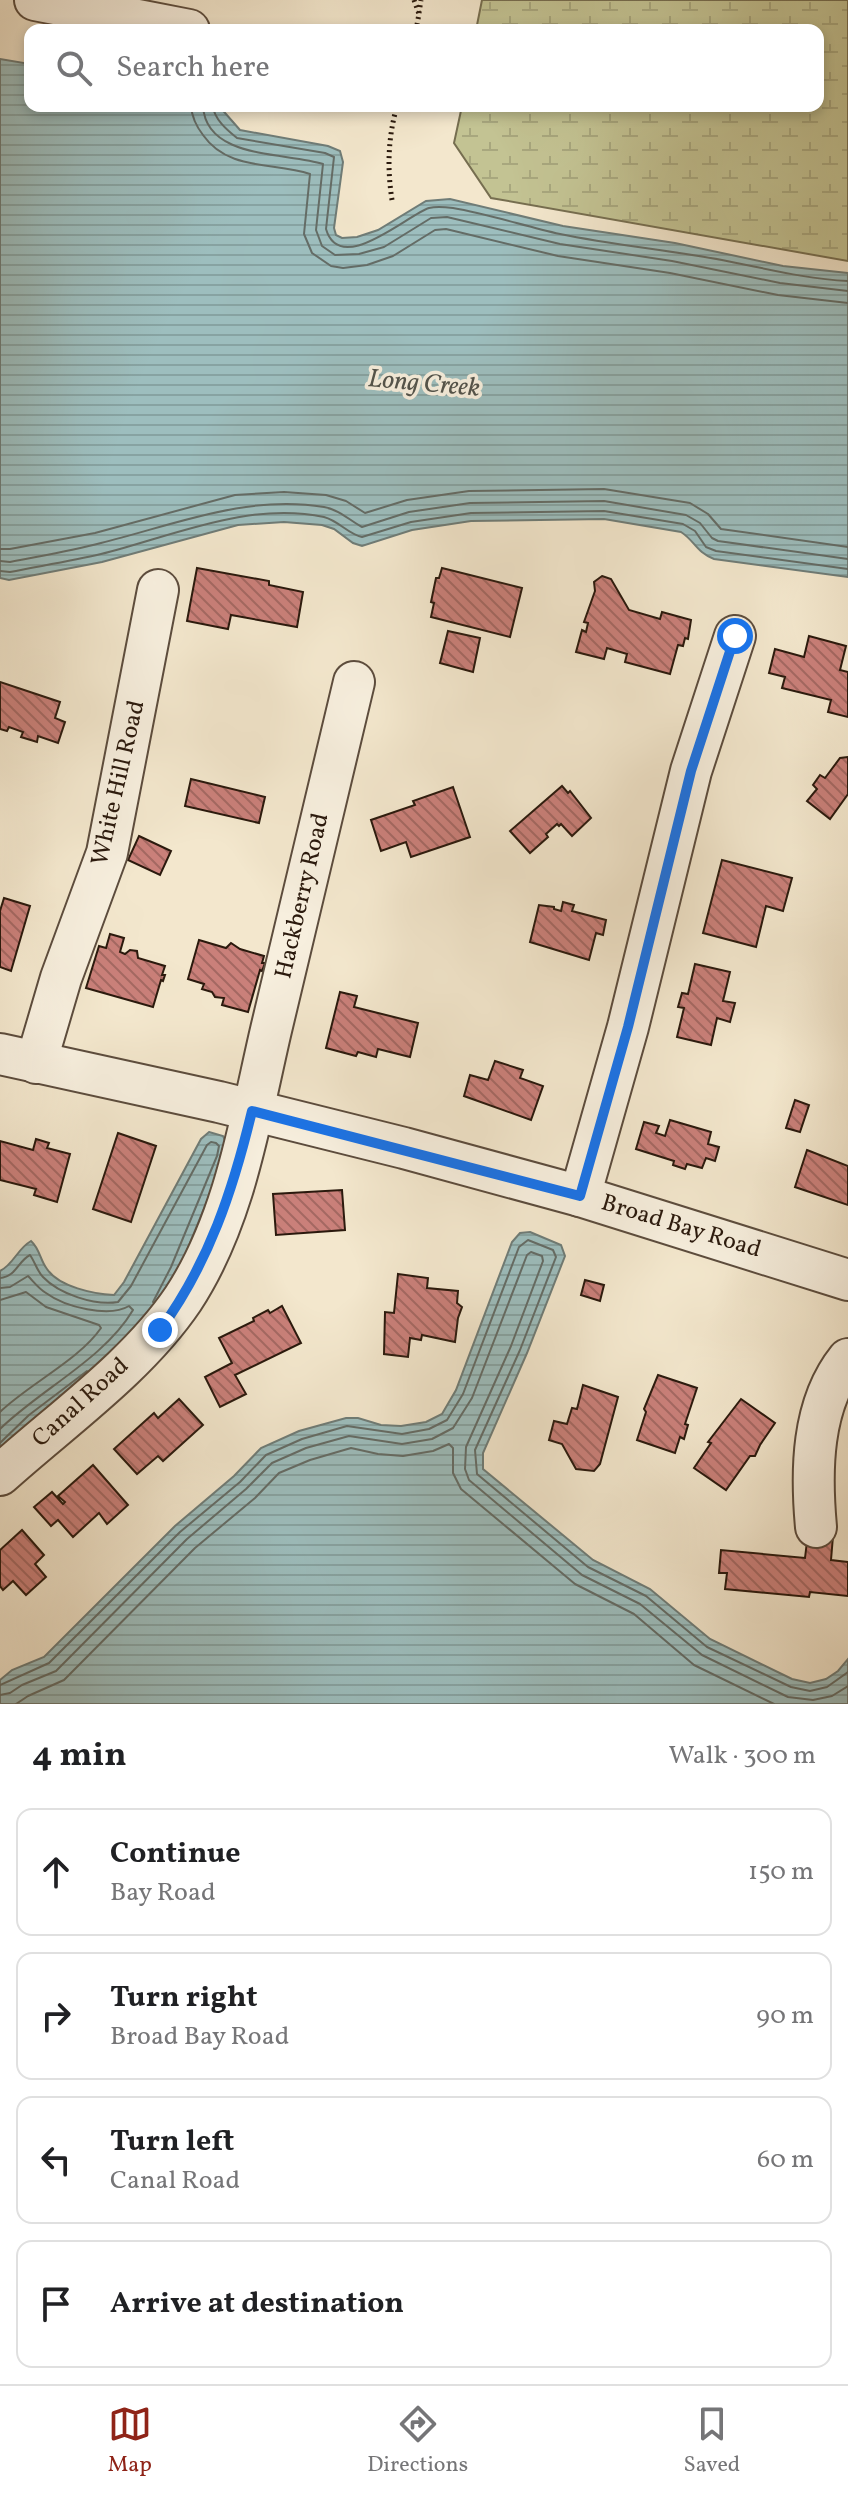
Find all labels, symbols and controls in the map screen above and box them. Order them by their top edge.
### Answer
search box [24,24,824,112]
icon: search [52,46,96,90]
text: Search here [116,47,270,89]
water label: Long Creek [367,361,481,407]
route start [717,618,753,654]
street label: White Hill Road [83,697,155,869]
street label: Hackberry Road [267,810,339,982]
street label: Broad Bay Road [597,1187,765,1267]
route end [142,1312,178,1348]
street label: Canal Road [25,1350,137,1456]
text: 4 min [32,1733,127,1780]
text: Walk · 300 m [669,1738,816,1774]
text: Continue [110,1833,241,1875]
icon: ahead [34,1850,78,1894]
text: 150 m [748,1854,814,1890]
text: Bay Road [110,1875,216,1911]
text: Turn right [110,1977,258,2019]
icon: right [34,1994,78,2038]
text: 90 m [756,1998,814,2034]
text: Broad Bay Road [110,2019,289,2055]
text: Turn left [110,2121,234,2163]
icon: left [34,2138,78,2182]
text: 60 m [757,2142,814,2178]
text: Canal Road [110,2163,240,2199]
icon: arrive [34,2282,78,2326]
text: Arrive at destination [110,2283,404,2325]
tab: Map [108,2402,152,2481]
tab: Directions [367,2402,468,2481]
tab: Saved [684,2402,740,2481]

